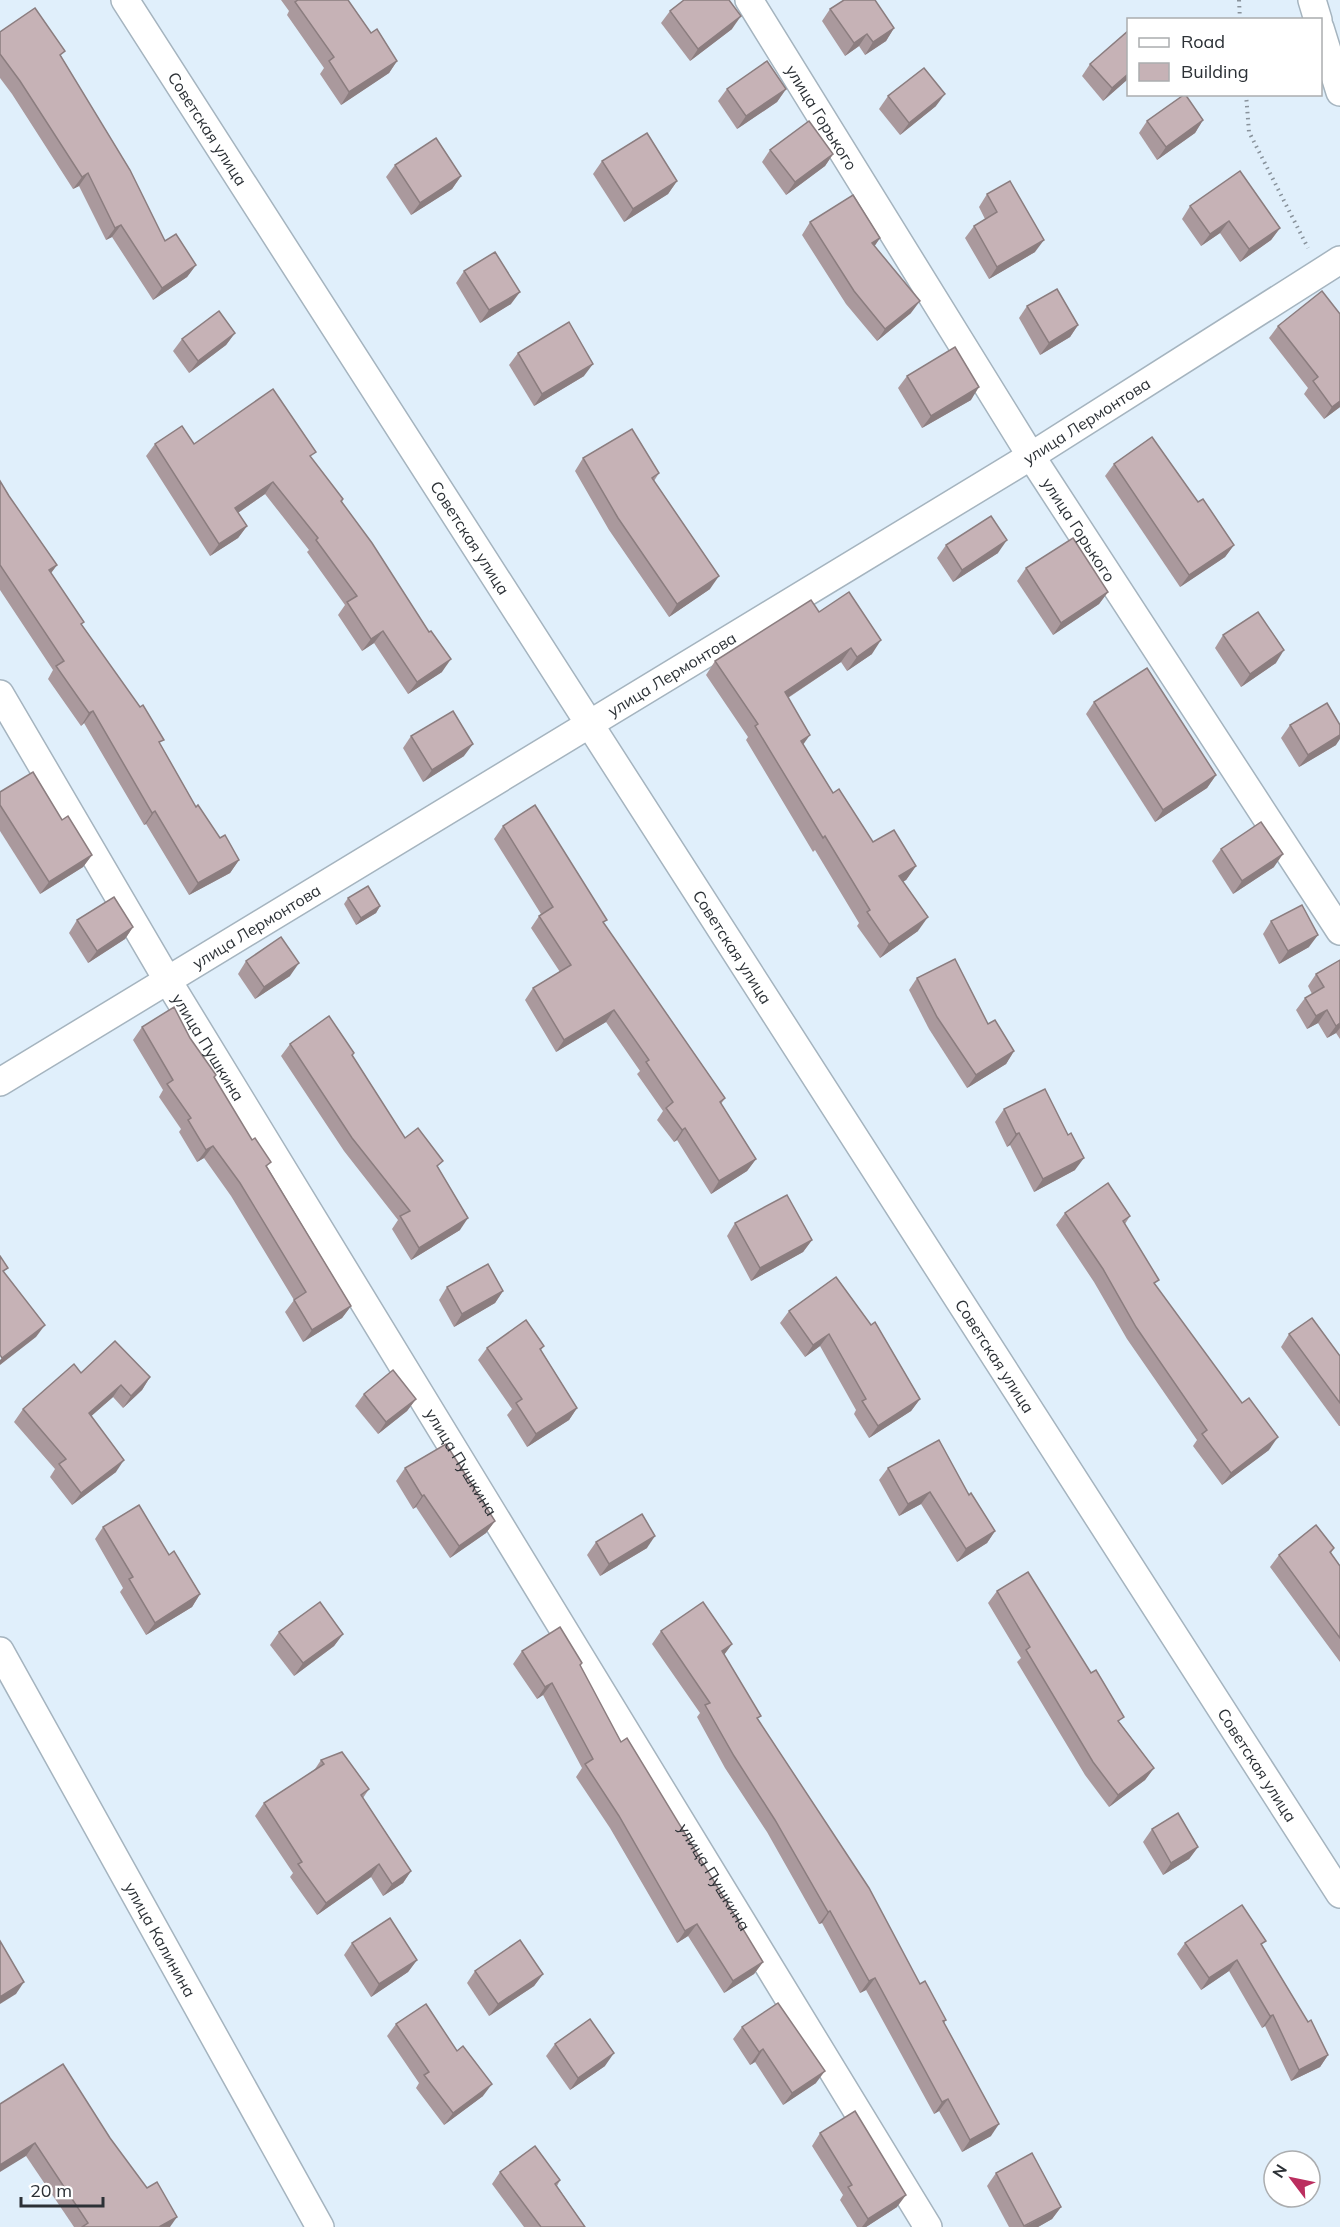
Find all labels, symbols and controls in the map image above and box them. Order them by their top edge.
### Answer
legend [1127,18,1322,96]
text: Road [1181,30,1225,53]
text: Building [1181,60,1249,83]
street label: улица Горького [782,61,862,174]
street label: Советская улица [164,68,251,189]
street label: улица Лермонтова [1019,373,1154,468]
street label: улица Горького [1038,474,1120,585]
street label: Советская улица [426,477,514,599]
street label: улица Лермонтова [604,627,740,721]
street label: улица Лермонтова [189,880,324,973]
street label: Советская улица [689,886,776,1008]
street label: улица Пушкина [168,990,249,1105]
street label: Советская улица [951,1295,1039,1417]
street label: улица Пушкина [421,1405,502,1519]
street label: Советская улица [1213,1704,1301,1826]
street label: улица Пушкина [674,1820,755,1934]
street label: улица Калинина [120,1878,200,2001]
north arrow [1262,2149,1322,2209]
text: N [1268,2161,1291,2181]
scale bar [21,2170,104,2208]
text: 20 m [30,2179,72,2202]

